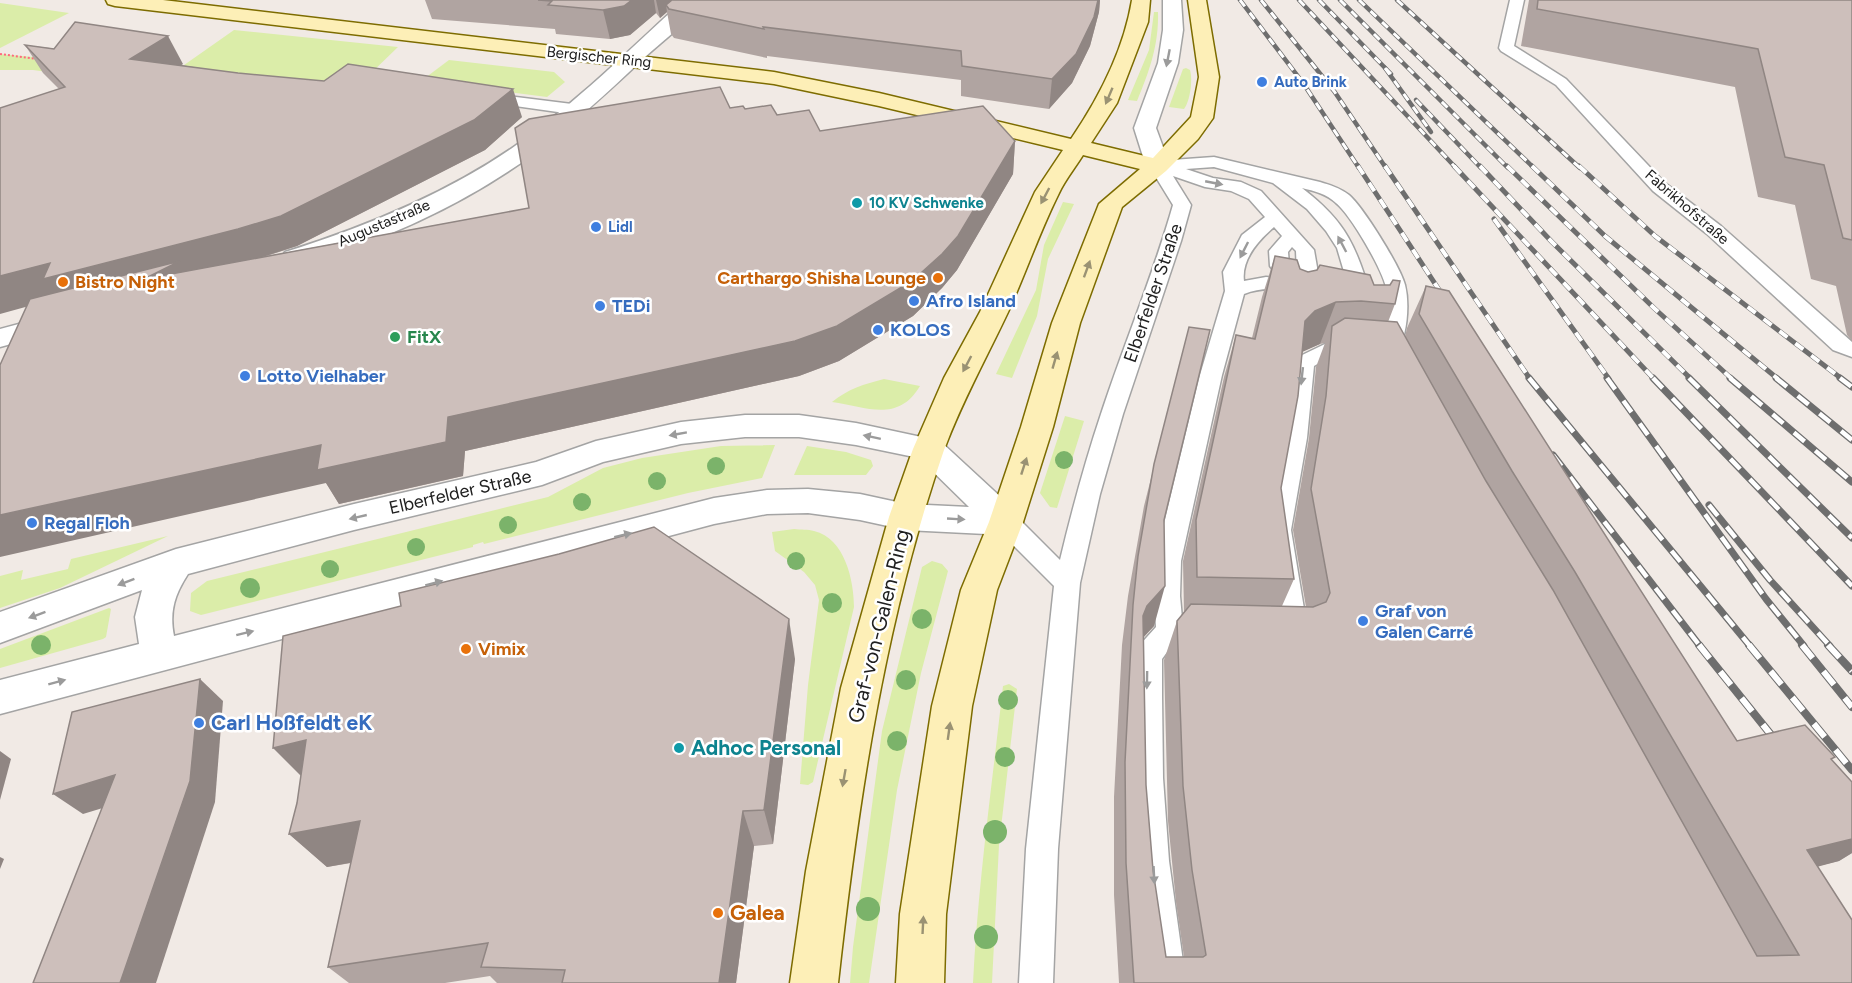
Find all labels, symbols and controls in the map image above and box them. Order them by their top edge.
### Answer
street label: Bergischer Ring [546,43,652,71]
one-way arrow [1163,49,1172,68]
place label: Auto Brink [1274,73,1347,91]
marker: Auto Brink [1255,75,1269,89]
one-way arrow [1104,87,1113,104]
street label: Fabrikhofstraße [1641,166,1733,248]
one-way arrow [1205,179,1224,188]
one-way arrow [1040,188,1050,205]
place label: 10 KV Schwenke [869,194,984,212]
street label: Augustastraße [335,196,433,250]
marker: 10 KV Schwenke [850,196,864,210]
place label: Lidl [608,218,633,236]
marker: Lidl [589,220,603,234]
street label: Elberfelder Straße [1119,220,1187,365]
one-way arrow [1337,235,1347,252]
one-way arrow [1239,241,1249,258]
one-way arrow [1083,259,1093,277]
place label: Carthargo Shisha Lounge [717,267,926,289]
place label: Bistro Night [75,271,175,293]
marker: Carthargo Shisha Lounge [931,271,945,285]
marker: Bistro Night [56,275,70,289]
place label: Afro Island [926,290,1016,312]
marker: Afro Island [907,294,921,308]
place label: TEDi [612,295,650,317]
marker: TEDi [593,299,607,313]
place label: KOLOS [890,319,951,341]
marker: KOLOS [871,323,885,337]
place label: FitX [407,326,442,348]
marker: FitX [388,330,402,344]
one-way arrow [1051,351,1060,369]
one-way arrow [962,356,971,373]
place label: Lotto Vielhaber [257,365,386,387]
one-way arrow [1297,367,1307,386]
marker: Lotto Vielhaber [238,369,252,383]
one-way arrow [668,430,687,439]
one-way arrow [862,432,881,441]
one-way arrow [1020,457,1029,475]
street label: Elberfelder Straße [387,465,534,519]
place label: Regal Floh [44,512,130,534]
one-way arrow [349,512,367,522]
one-way arrow [947,515,966,524]
marker: Regal Floh [25,516,39,530]
street label: Graf-von-Galen-Ring [842,526,915,725]
one-way arrow [614,530,632,540]
one-way arrow [116,578,134,588]
one-way arrow [425,578,443,588]
place label: Graf von Galen Carré [1375,600,1473,643]
one-way arrow [28,610,46,620]
marker: Graf von Galen Carré [1356,614,1370,628]
one-way arrow [236,628,255,638]
place label: Vimix [478,638,526,660]
marker: Vimix [459,642,473,656]
one-way arrow [1142,670,1152,689]
one-way arrow [48,677,66,686]
place label: Carl Hoßfeldt eK [211,710,372,735]
marker: Carl Hoßfeldt eK [192,716,206,730]
one-way arrow [944,722,953,741]
place label: Adhoc Personal [691,735,841,760]
marker: Adhoc Personal [672,741,686,755]
one-way arrow [840,769,849,788]
one-way arrow [1150,865,1159,884]
place label: Galea [730,900,785,925]
marker: Galea [711,906,725,920]
one-way arrow [918,915,927,934]

